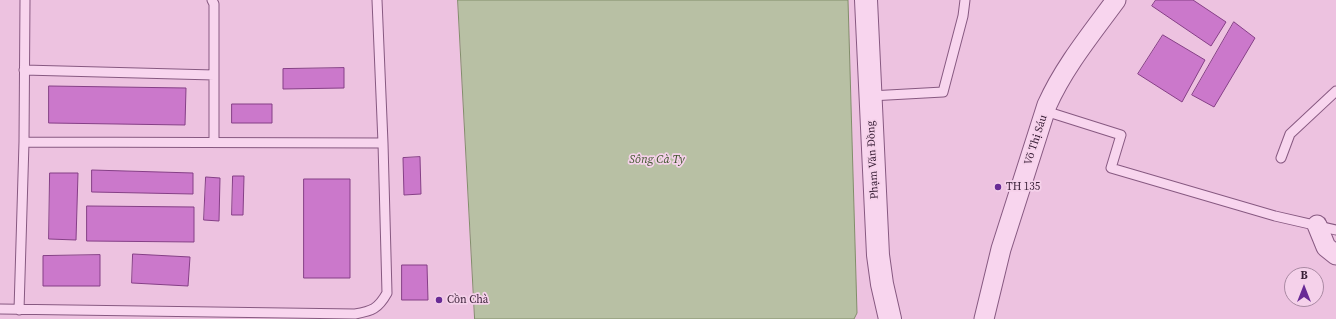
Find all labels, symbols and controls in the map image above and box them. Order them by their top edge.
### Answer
street label: Võ Thị Sáu [1022,113,1050,167]
street label: Phạm Văn Đồng [864,120,882,200]
water label: Sông Cà Ty [629,153,685,167]
place label: TH 135 [1006,180,1040,194]
marker: TH 135 [993,182,1003,192]
north arrow [1284,267,1324,307]
text: B [1300,268,1308,283]
place label: Cồn Chà [447,293,488,307]
marker: Cồn Chà [434,295,444,305]

